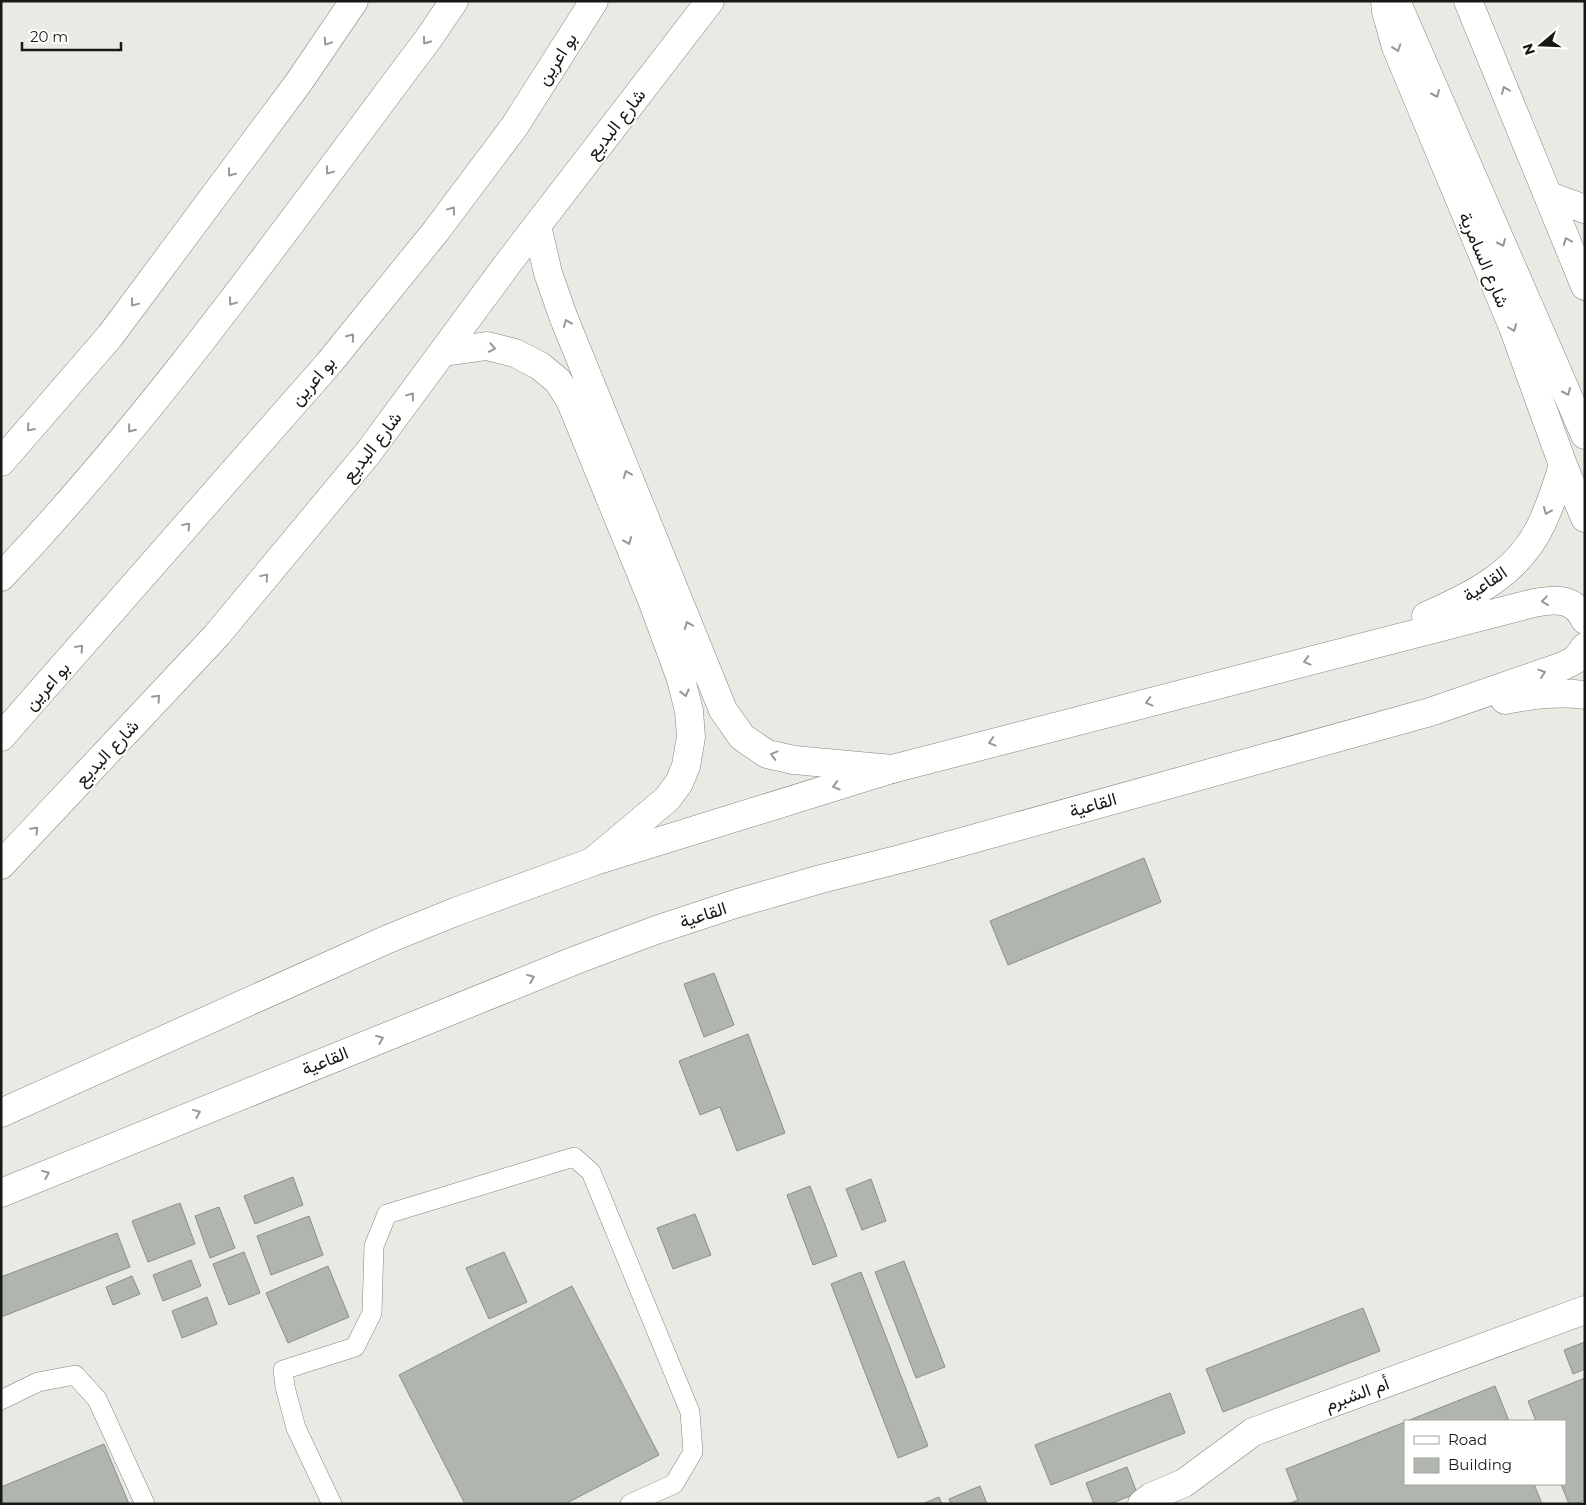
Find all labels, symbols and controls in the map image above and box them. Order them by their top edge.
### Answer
scale bar [22,20,121,52]
north arrow [1516,20,1566,70]
text: 20 m [30,27,68,46]
street label: بو اعرين [532,29,582,89]
one-way arrow [423,35,432,45]
one-way arrow [324,36,333,45]
text: N [1518,41,1539,58]
one-way arrow [1391,44,1401,52]
street label: شارع البديع [582,84,651,164]
one-way arrow [1501,86,1511,95]
one-way arrow [1430,89,1441,98]
one-way arrow [326,166,335,175]
one-way arrow [229,167,237,176]
one-way arrow [446,206,455,216]
street label: شارع السامرية [1453,209,1514,311]
one-way arrow [1562,237,1572,245]
one-way arrow [1495,238,1506,247]
one-way arrow [229,296,238,306]
one-way arrow [131,297,140,307]
one-way arrow [562,320,572,328]
one-way arrow [1506,323,1517,332]
one-way arrow [345,333,354,342]
one-way arrow [488,342,497,353]
street label: بو اعرين [286,352,340,410]
one-way arrow [1560,387,1571,396]
one-way arrow [405,392,414,402]
street label: شارع البديع [338,407,407,487]
one-way arrow [27,423,36,432]
one-way arrow [128,423,136,432]
one-way arrow [623,470,634,479]
one-way arrow [1543,507,1553,515]
one-way arrow [181,522,190,531]
one-way arrow [622,537,632,545]
street label: القاعية [1459,561,1511,607]
one-way arrow [259,573,268,582]
one-way arrow [1540,595,1548,606]
one-way arrow [684,621,695,630]
one-way arrow [74,645,83,654]
one-way arrow [1303,655,1311,665]
street label: بو اعرين [20,657,74,715]
one-way arrow [1537,669,1546,679]
one-way arrow [679,689,690,698]
one-way arrow [151,695,160,704]
one-way arrow [1146,696,1154,706]
street label: شارع البديع [70,715,144,792]
one-way arrow [988,737,997,747]
one-way arrow [770,751,779,761]
one-way arrow [832,781,840,791]
street label: القاعية [1067,788,1119,822]
one-way arrow [29,827,38,836]
street label: القاعية [677,897,729,933]
one-way arrow [526,974,535,984]
one-way arrow [375,1035,384,1045]
street label: القاعية [298,1042,352,1080]
one-way arrow [192,1109,201,1120]
one-way arrow [42,1170,50,1180]
street label: أم الشبرم [1322,1372,1392,1417]
legend [1404,1420,1566,1485]
text: Road [1448,1430,1487,1449]
text: Building [1448,1455,1512,1474]

